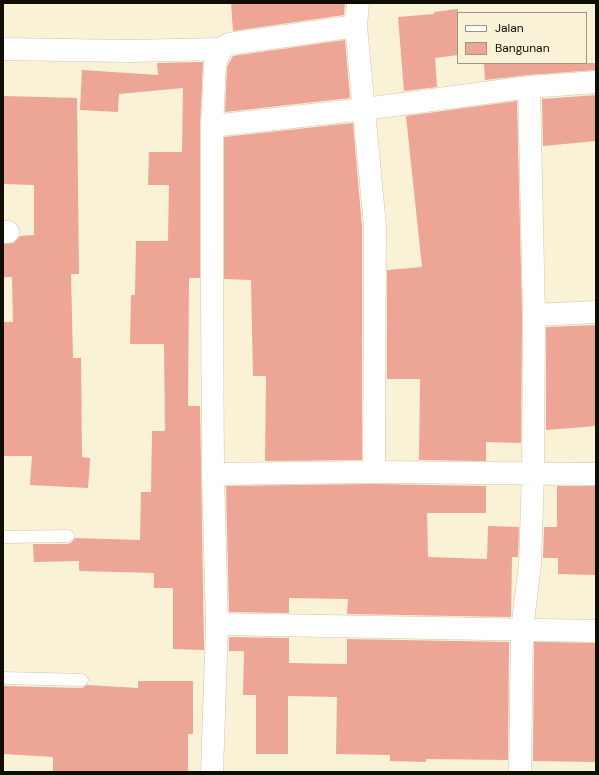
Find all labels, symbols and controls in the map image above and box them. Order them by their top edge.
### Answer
legend [457,12,587,64]
text: Jalan [495,20,524,36]
text: Bangunan [495,40,550,56]

